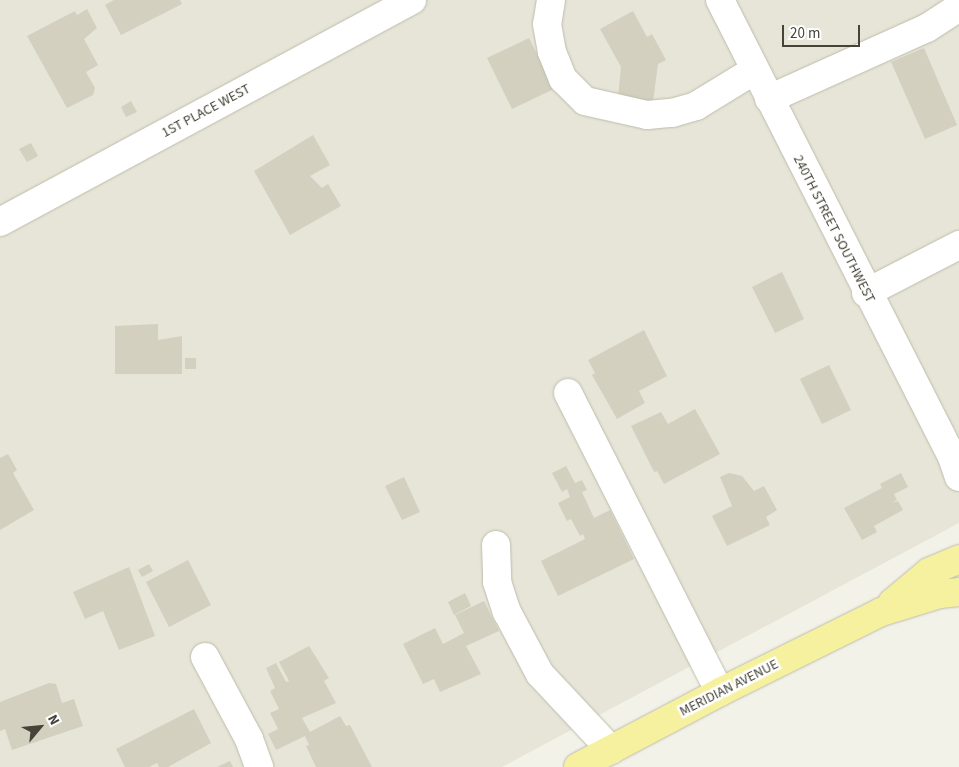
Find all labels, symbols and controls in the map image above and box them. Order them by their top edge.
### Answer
scale bar [784,15,862,47]
text: 20 m [790,23,820,44]
street label: 1ST PLACE WEST [159,81,253,141]
street label: 240TH STREET SOUTHWEST [789,152,879,306]
street label: MERIDIAN AVENUE [677,656,781,720]
north arrow [15,702,65,752]
text: N [42,711,64,729]

